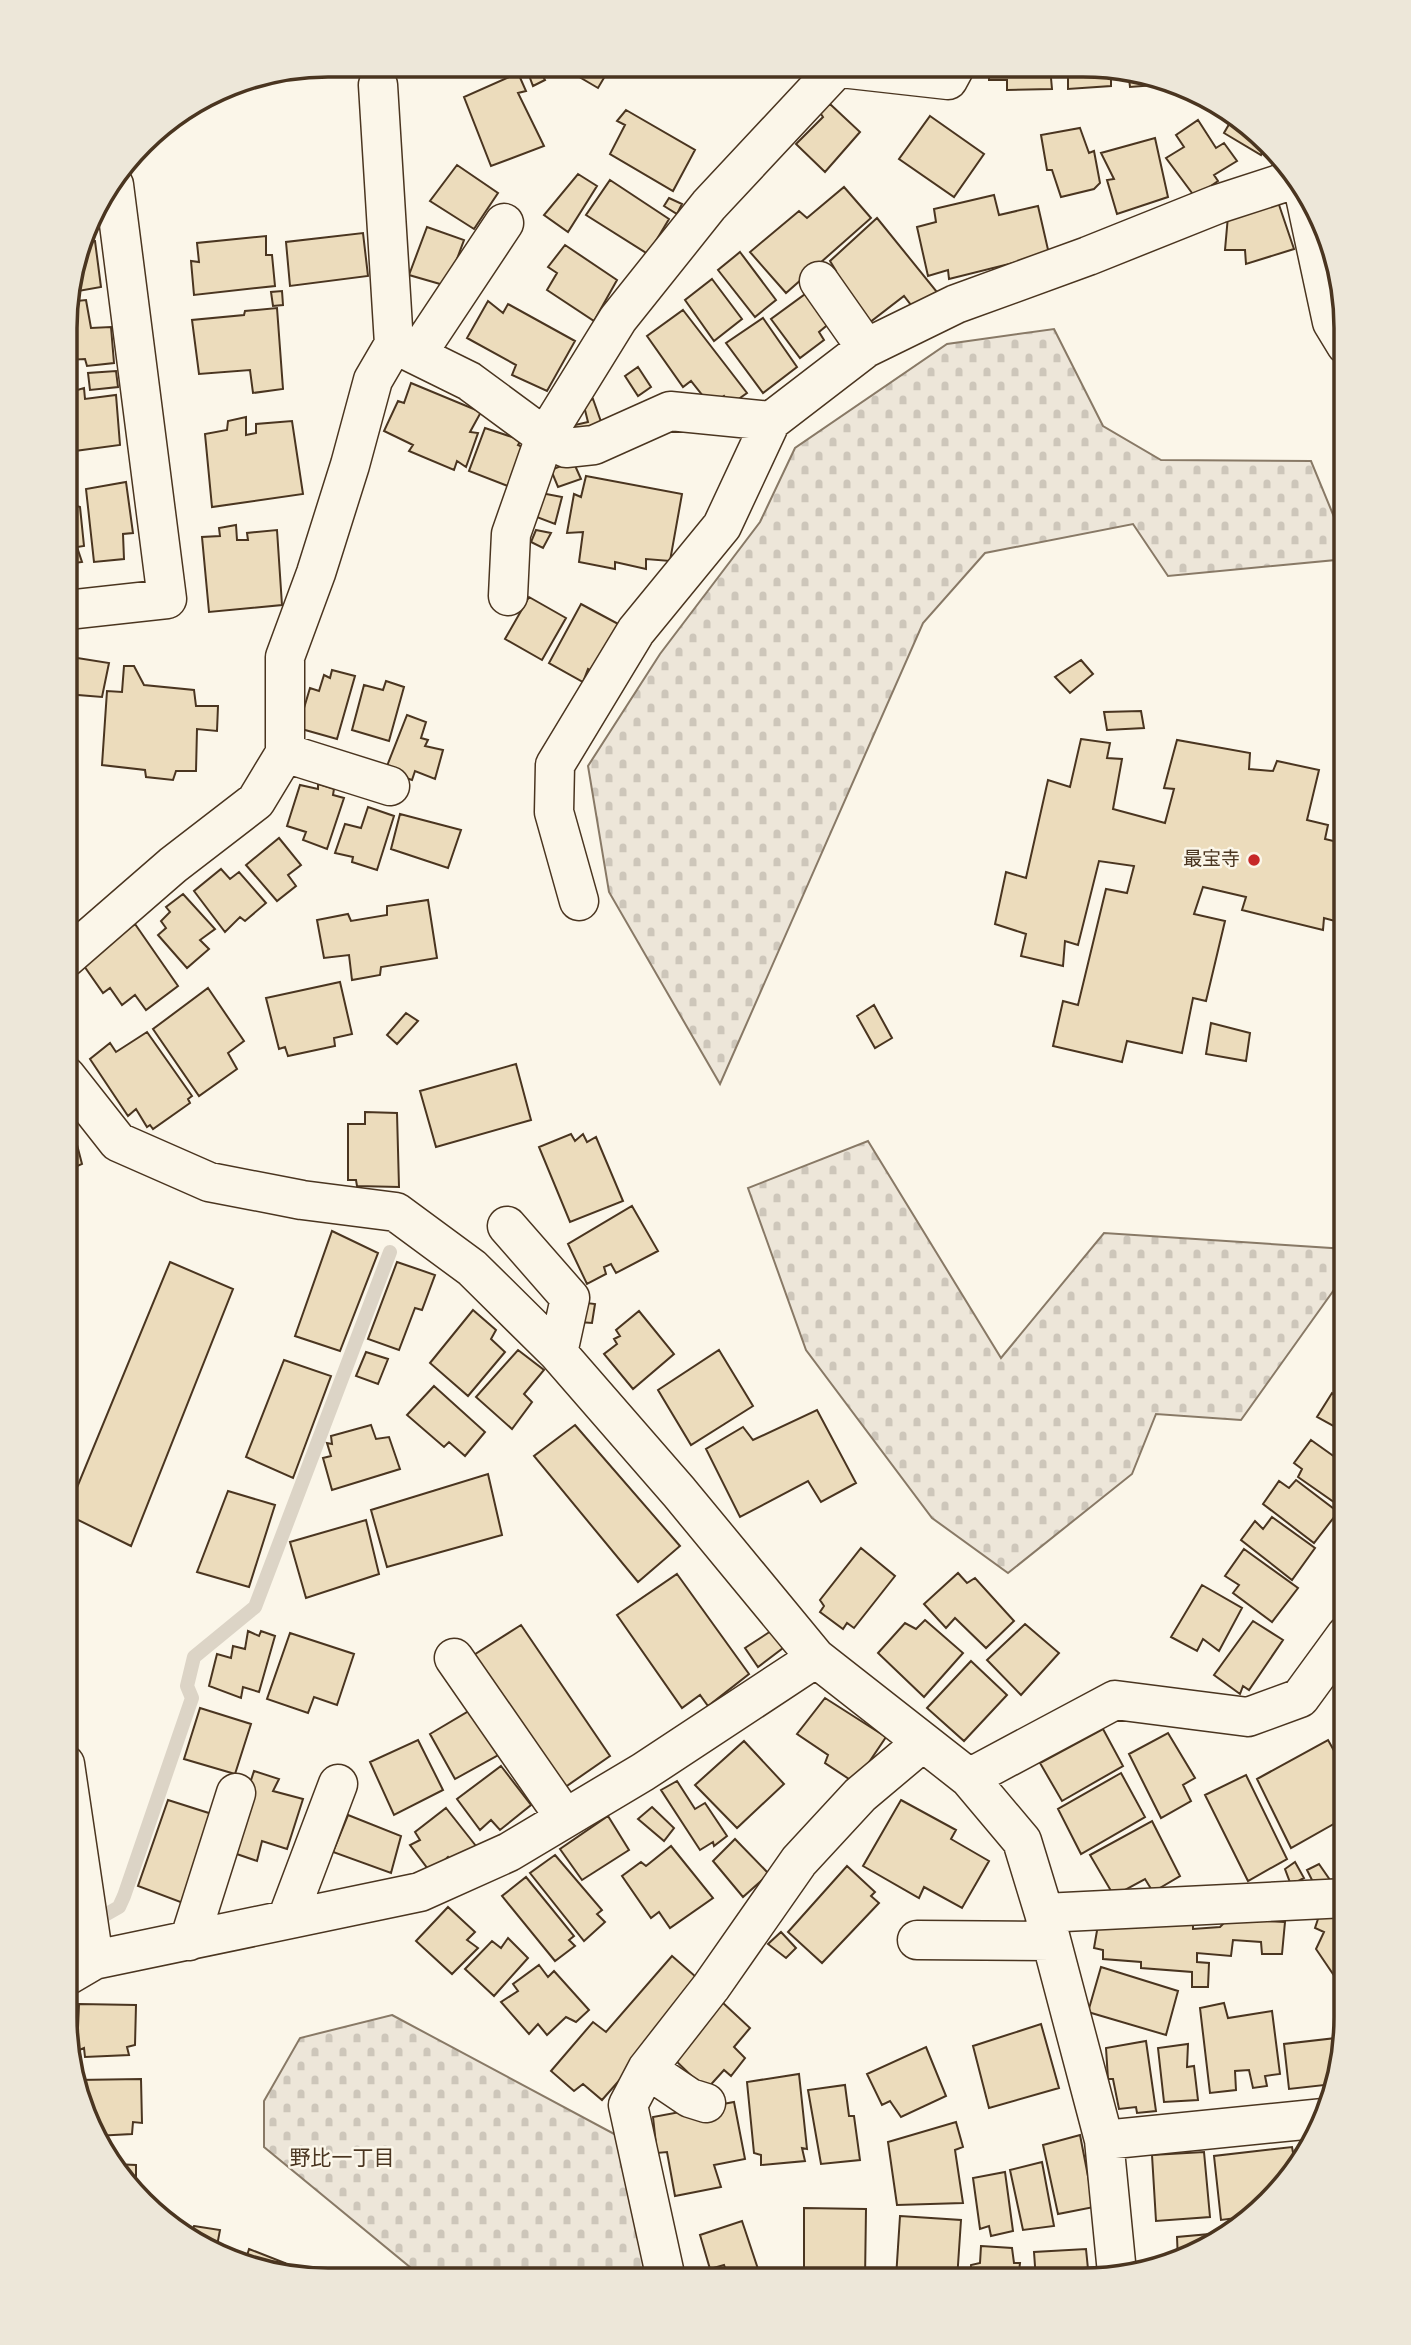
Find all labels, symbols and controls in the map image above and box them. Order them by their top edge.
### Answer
place label: 最宝寺 [1183,848,1240,872]
marker: 最宝寺 [1246,852,1262,868]
district label: 野比一丁目 [290,2146,395,2173]

